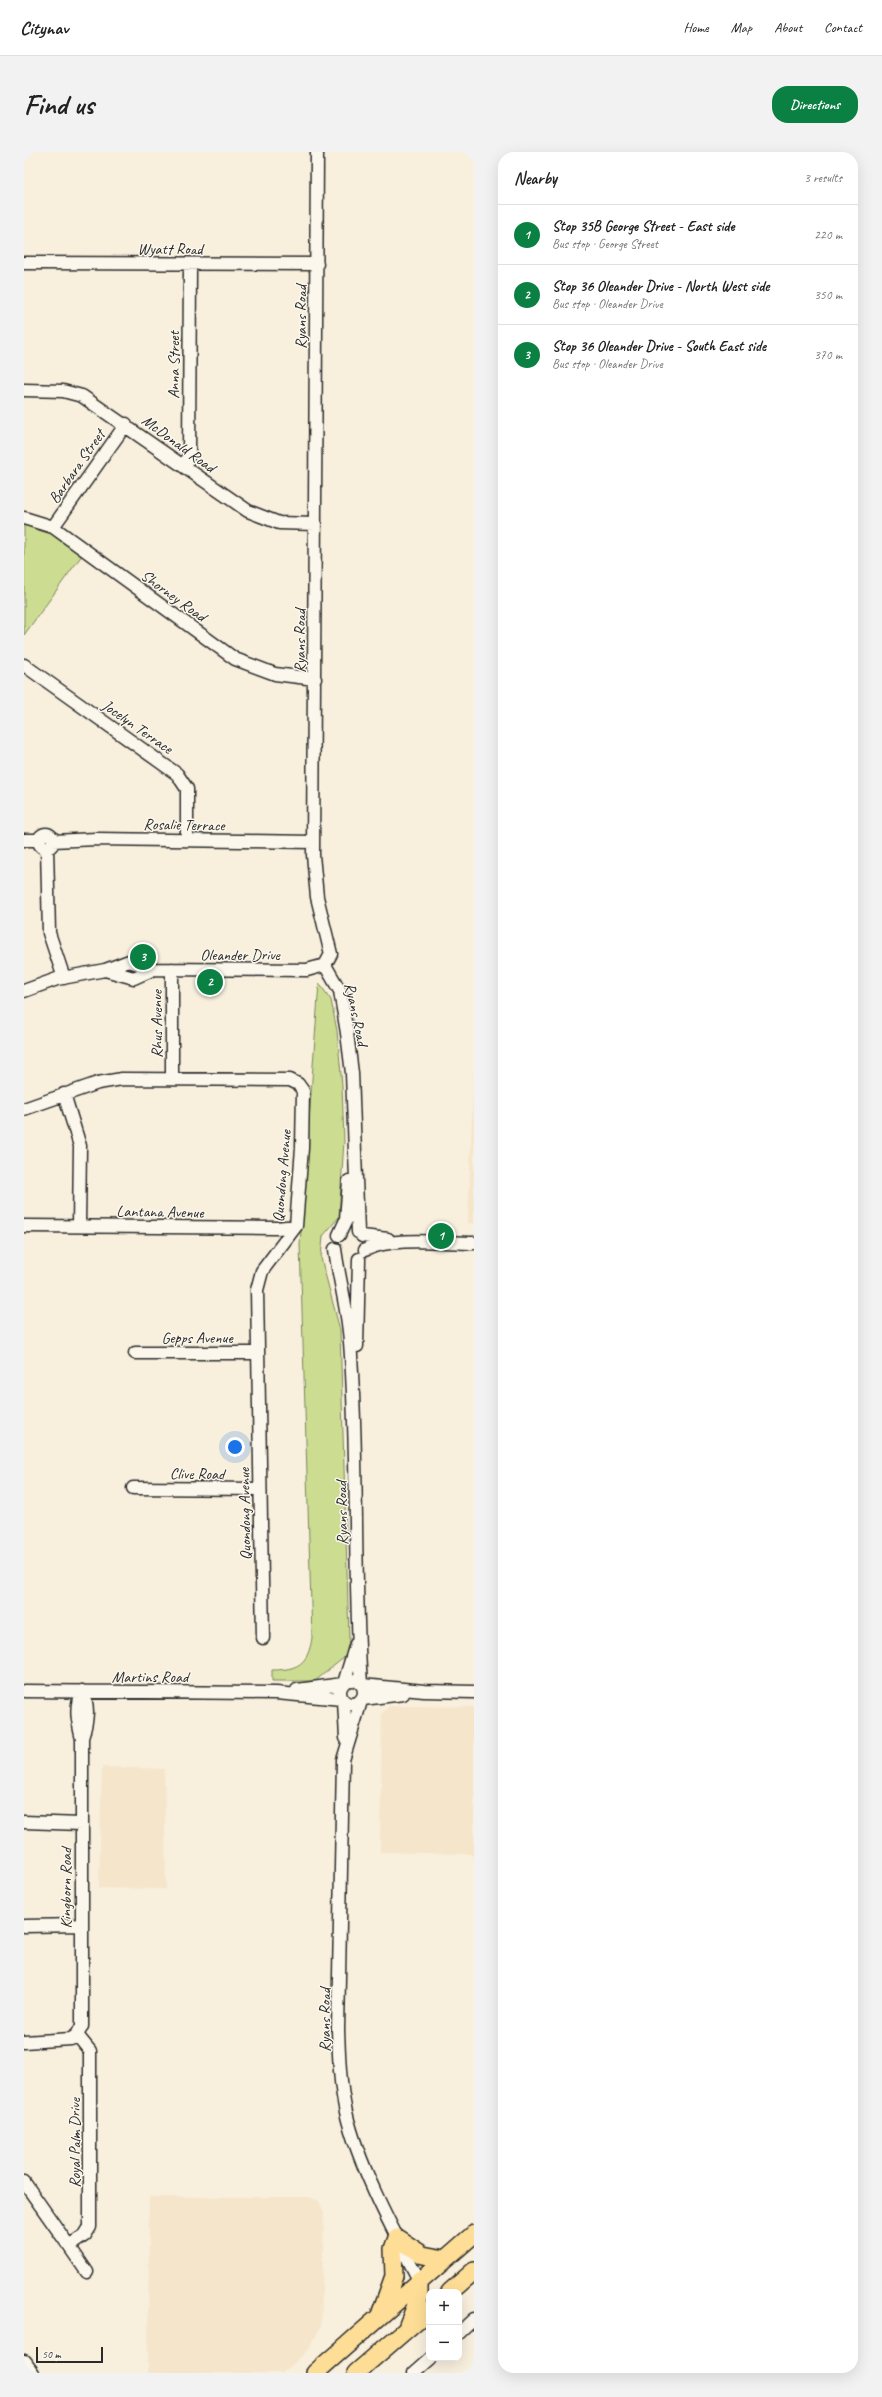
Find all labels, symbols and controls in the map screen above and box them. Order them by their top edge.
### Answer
text: Citynav [20,16,68,40]
text: Home [683,19,709,36]
text: Map [731,19,752,36]
text: About [774,19,802,36]
text: Contact [824,19,862,36]
button: Directions [772,86,858,123]
text: Find us [24,87,94,122]
text: Nearby [514,168,557,189]
text: 3 results [804,170,842,186]
text: Stop 35B George Street - East side [552,217,734,236]
text: 1 [524,227,530,243]
text: 220 m [814,227,842,243]
text: Bus stop · George Street [552,236,658,252]
street label: Wyatt Road [137,239,205,259]
text: Stop 36 Oleander Drive - North West side [552,277,769,296]
street label: Ryans Road [291,282,311,349]
text: 2 [524,287,530,303]
text: 350 m [814,287,842,303]
text: Bus stop · Oleander Drive [552,296,663,312]
street label: Anna Street [164,329,184,399]
text: Stop 36 Oleander Drive - South East side [552,337,766,356]
text: 3 [524,347,530,363]
text: 370 m [814,347,842,363]
text: Bus stop · Oleander Drive [552,356,663,372]
street label: McDonald Road [138,410,221,479]
street label: Barbara Street [44,424,111,507]
street label: Shorney Road [137,565,212,628]
street label: Ryans Road [290,606,310,673]
street label: Jocelyn Terrace [98,695,178,759]
street label: Rosalie Terrace [143,814,227,836]
pin: 3 [130,942,156,972]
street label: Oleander Drive [200,945,281,965]
pin: 2 [197,967,223,997]
street label: Ryans Road [340,981,373,1050]
street label: Rhus Avenue [147,988,167,1058]
street label: Quondong Avenue [268,1127,296,1223]
street label: Lantana Avenue [116,1201,206,1223]
pin: 1 [428,1221,454,1251]
street label: Gepps Avenue [161,1328,234,1348]
your location [225,1437,245,1457]
street label: Clive Road [170,1464,227,1484]
street label: Quondong Avenue [234,1466,256,1560]
street label: Ryans Road [331,1478,353,1545]
street label: Martins Road [112,1667,191,1687]
street label: Kingborn Road [56,1845,76,1928]
street label: Ryans Road [315,1985,335,2052]
street label: Royal Palm Drive [65,2096,85,2188]
map controls [426,2289,462,2361]
button: + [426,2289,462,2325]
button: − [426,2325,462,2361]
scale bar [36,2345,103,2364]
text: 50 m [42,2347,61,2361]

